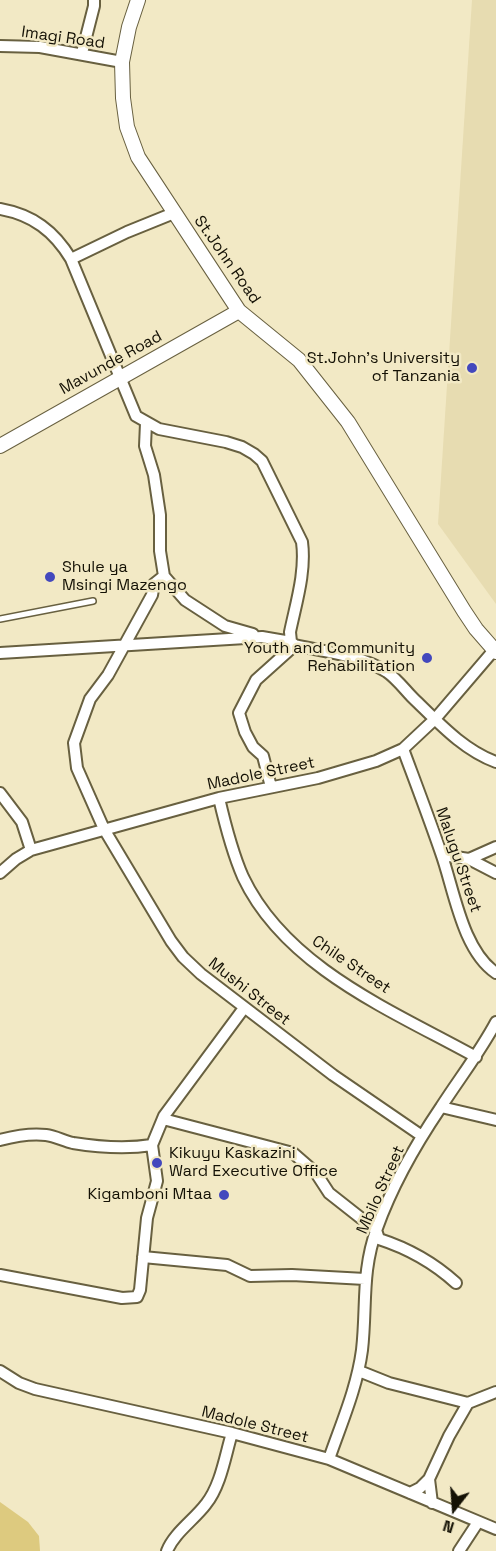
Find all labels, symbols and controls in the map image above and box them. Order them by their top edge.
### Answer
street label: Imagi Road [20,23,106,53]
street label: St.John Road [190,212,264,308]
street label: Mavunde Road [56,327,166,399]
place label: St.John's University of Tanzania [307,349,460,387]
marker: St.John's University of Tanzania [465,361,479,375]
place label: Shule ya Msingi Mazengo [62,558,187,596]
marker: Shule ya Msingi Mazengo [43,570,57,584]
place label: Youth and Community Rehabilitation [244,639,415,677]
marker: Youth and Community Rehabilitation [420,651,434,665]
street label: Madole Street [205,753,317,795]
street label: Malugu Street [431,805,485,915]
street label: Chile Street [308,932,394,998]
street label: Mushi Street [204,954,294,1030]
street label: Mbilo Street [353,1143,409,1237]
place label: Kikuyu Kaskazini Ward Executive Office [169,1144,338,1182]
marker: Kikuyu Kaskazini Ward Executive Office [150,1156,164,1170]
place label: Kigamboni Mtaa [88,1185,212,1205]
marker: Kigamboni Mtaa [217,1188,231,1202]
street label: Madole Street [200,1402,310,1448]
north arrow [424,1479,484,1539]
text: N [440,1515,457,1538]

